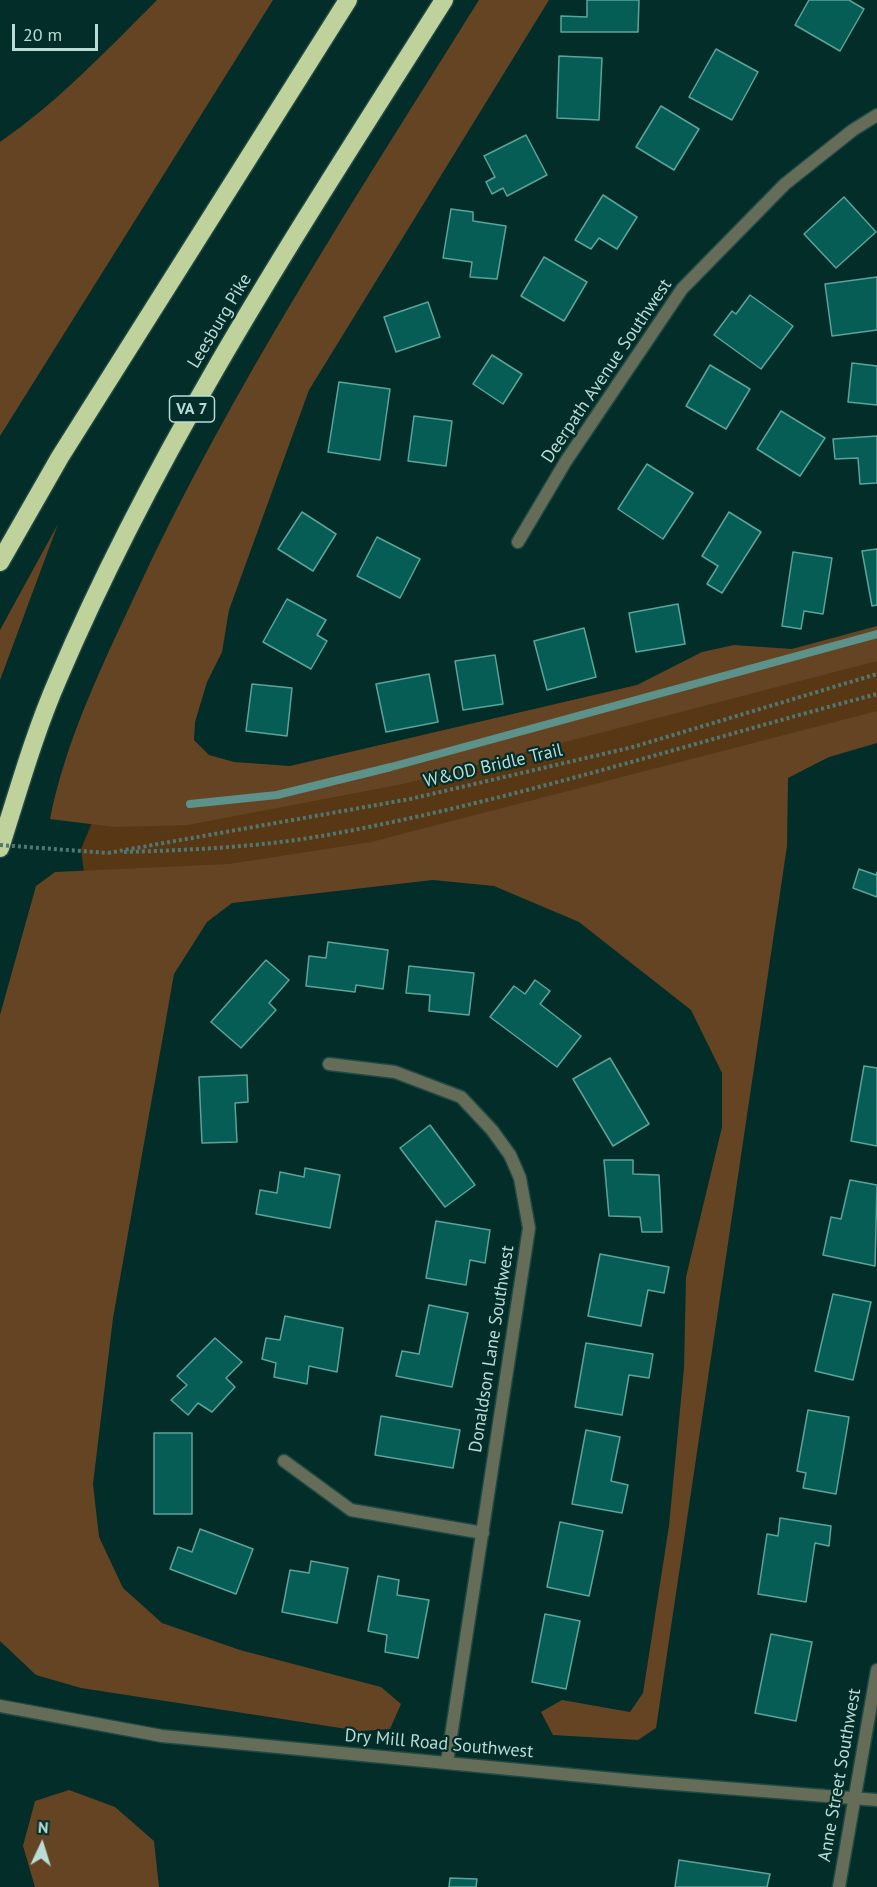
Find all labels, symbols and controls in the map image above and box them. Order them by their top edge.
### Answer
scale bar [15,12,100,50]
text: 20 m [23,23,62,46]
street label: Leesburg Pike [183,270,257,372]
street label: Deerpath Avenue Southwest [537,275,677,467]
road number: VA 7 [170,396,214,422]
street label: W&OD Bridle Trail [421,740,565,792]
street label: Donaldson Lane Southwest [465,1244,519,1454]
street label: Anne Street Southwest [814,1687,866,1863]
street label: Dry Mill Road Southwest [344,1725,534,1763]
north arrow [12,1815,72,1875]
text: N [37,1817,49,1837]

